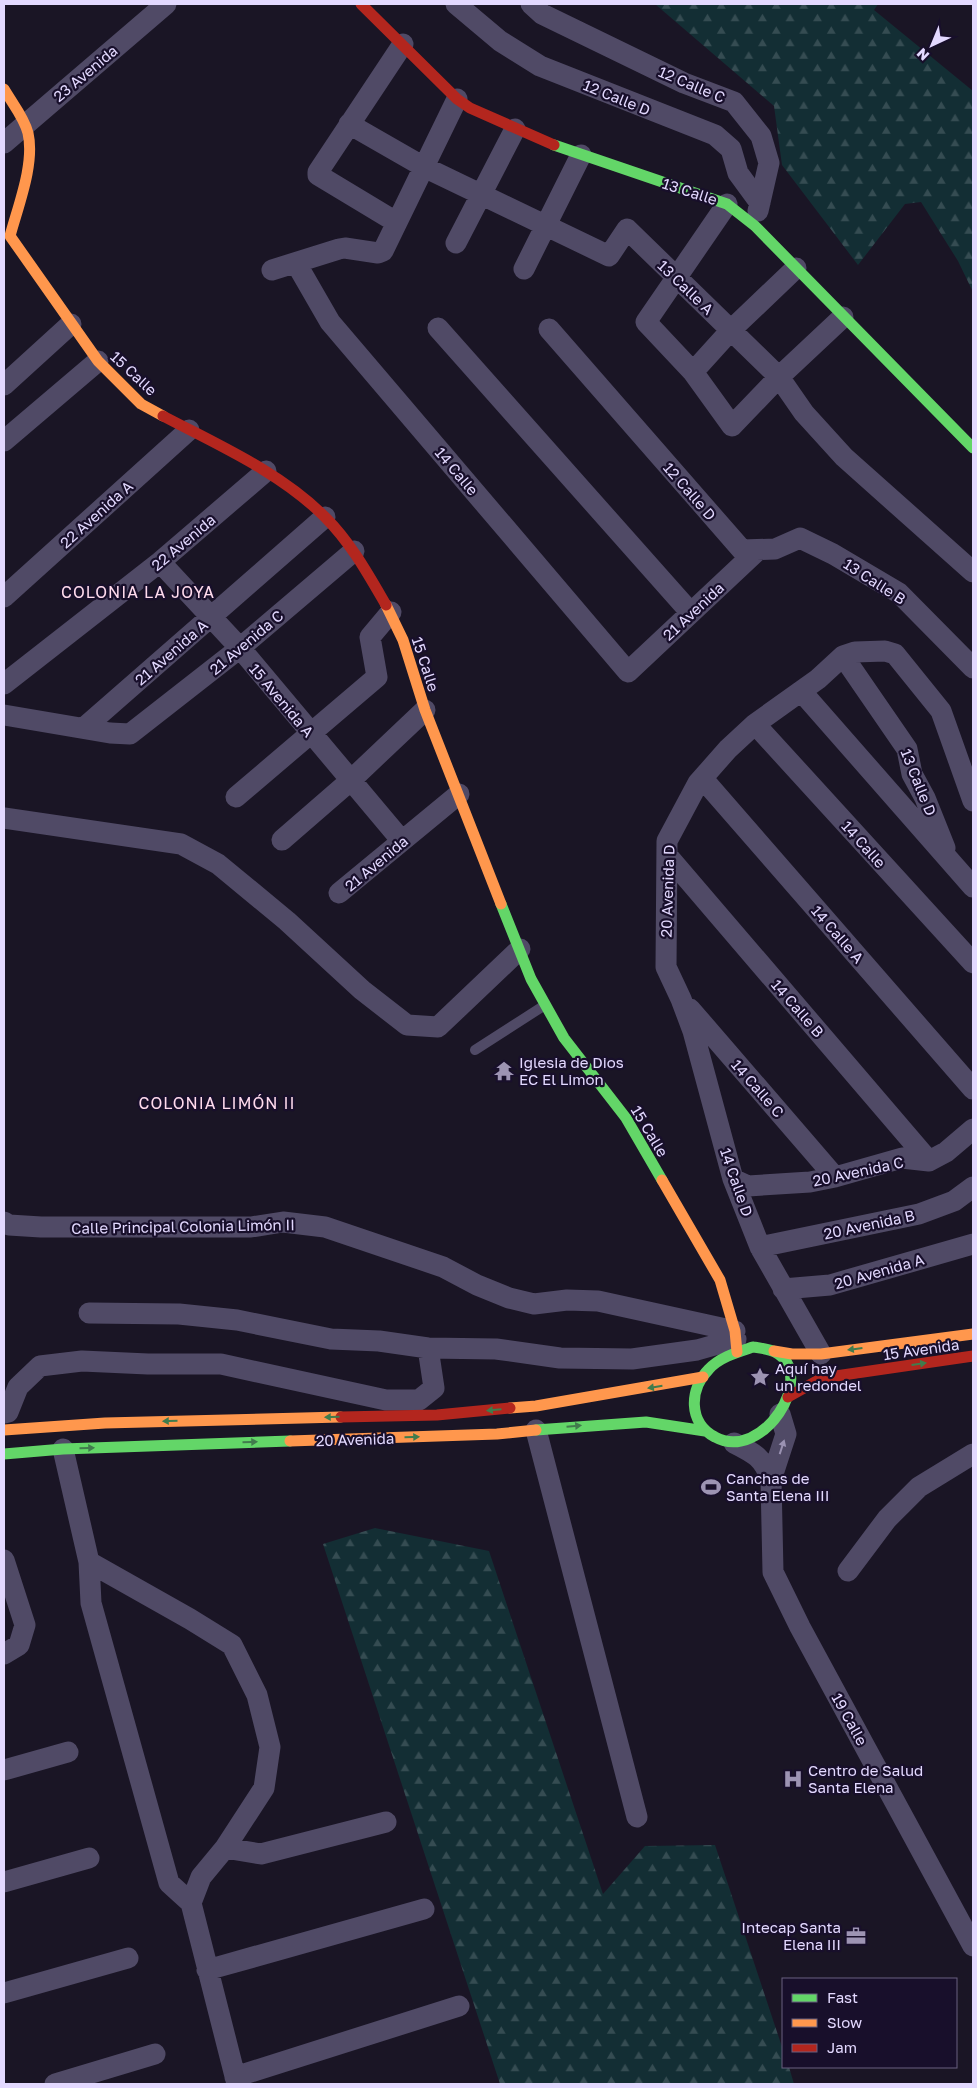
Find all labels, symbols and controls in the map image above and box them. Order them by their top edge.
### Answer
north arrow [907,20,957,70]
street label: 23 Avenida [49,41,121,105]
text: N [913,45,932,65]
street label: 12 Calle C [656,62,728,106]
street label: 12 Calle D [581,75,653,119]
street label: 13 Calle [660,174,720,208]
street label: 13 Calle A [654,256,718,318]
street label: 15 Calle [107,347,161,399]
street label: 14 Calle [432,443,482,499]
street label: 12 Calle D [660,458,720,524]
street label: 22 Avenida A [56,477,136,551]
street label: 22 Avenida [147,510,219,574]
street label: 13 Calle B [841,554,909,608]
street label: 21 Avenida [659,578,727,644]
district label: COLONIA LA JOYA [61,582,215,602]
street label: 21 Avenida C [206,606,286,678]
street label: 21 Avenida A [131,616,211,688]
street label: 15 Calle [409,634,443,694]
street label: 15 Avenida A [246,660,318,740]
street label: 13 Calle D [897,746,941,818]
street label: 14 Calle [838,817,890,871]
street label: 21 Avenida [341,831,411,895]
street label: 20 Avenida D [656,844,678,938]
street label: 14 Calle A [808,901,868,967]
street label: 14 Calle B [768,975,828,1041]
place label: Iglesia de Dios EC El Limon [519,1053,624,1088]
street label: 14 Calle C [728,1055,788,1121]
temple icon: Iglesia de Dios EC El Limon [493,1060,515,1082]
district label: COLONIA LIMÓN II [139,1093,295,1113]
street label: 15 Calle [628,1102,672,1160]
street label: 14 Calle D [717,1145,757,1219]
street label: 20 Avenida C [811,1153,905,1189]
street label: 20 Avenida B [822,1206,916,1242]
street label: Calle Principal Colonia Limón II [71,1215,295,1237]
street label: 20 Avenida A [832,1250,926,1292]
street label: 15 Avenida [882,1335,960,1363]
one-way arrow [847,1345,863,1353]
place label: Aquí hay un redondel [775,1359,862,1394]
one-way arrow [911,1360,927,1368]
place icon: Aquí hay un redondel [749,1366,771,1388]
one-way arrow [647,1383,663,1391]
one-way arrow [486,1406,502,1414]
one-way arrow [324,1414,340,1422]
one-way arrow [162,1418,178,1426]
one-way arrow [566,1422,582,1430]
street label: 20 Avenida [315,1429,395,1449]
one-way arrow [404,1433,420,1441]
one-way arrow [242,1438,258,1446]
one-way arrow [779,1439,786,1454]
one-way arrow [80,1444,96,1452]
place label: Canchas de Santa Elena III [726,1469,829,1504]
sports icon: Canchas de Santa Elena III [700,1476,722,1498]
street label: 19 Calle [828,1690,872,1749]
place label: Centro de Salud Santa Elena [808,1761,923,1796]
hospital icon: Centro de Salud Santa Elena [782,1768,804,1790]
place label: Intecap Santa Elena III [741,1918,841,1953]
office icon: Intecap Santa Elena III [845,1925,867,1947]
legend [782,1978,957,2068]
text: Fast [827,1988,858,2006]
text: Slow [827,2013,862,2031]
text: Jam [827,2038,857,2056]

